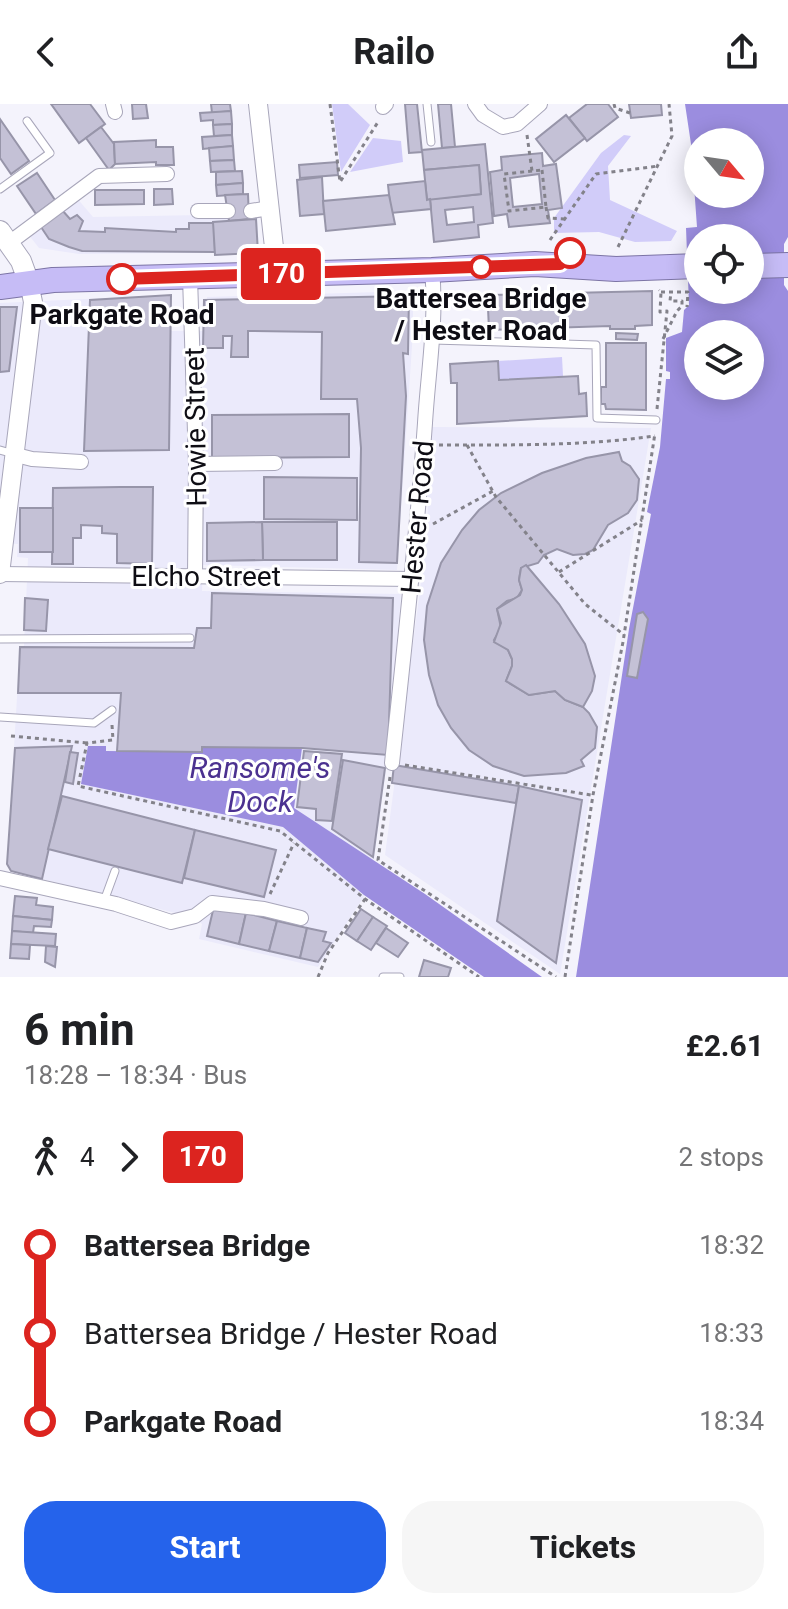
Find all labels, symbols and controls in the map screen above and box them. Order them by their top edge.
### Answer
icon: back [24,30,68,74]
icon: share [720,30,764,74]
text: Railo [353,31,435,73]
north arrow [684,128,764,208]
map controls [684,128,764,400]
button: locate [684,224,764,304]
unlabelled marker [555,238,585,268]
line badge: 170 [235,248,327,300]
marker: Battersea Bridge / Hester Road [470,256,492,278]
text: 170 [257,257,305,290]
marker: Parkgate Road [107,264,137,294]
place label: Battersea Bridge / Hester Road [375,282,587,347]
place label: Parkgate Road [30,298,214,331]
button: layers [684,320,764,400]
street label: Howie Street [178,347,213,507]
street label: Hester Road [394,439,441,595]
street label: Elcho Street [131,560,281,593]
water label: Ransome's Dock [189,750,331,819]
text: 6 min [24,1004,135,1056]
text: £2.61 [686,1028,764,1063]
text: 18:28 – 18:34 · Bus [24,1060,247,1090]
icon: walk [24,1135,68,1179]
icon: forward [107,1135,151,1179]
text: 170 [179,1140,227,1173]
text: 4 [80,1142,95,1172]
text: 2 stops [678,1142,764,1172]
text: Battersea Bridge [84,1228,310,1263]
text: 18:32 [699,1230,764,1260]
text: Battersea Bridge / Hester Road [84,1316,498,1351]
text: 18:33 [699,1318,764,1348]
text: Parkgate Road [84,1404,282,1439]
text: 18:34 [699,1406,764,1436]
button: Start [24,1501,386,1593]
button: Tickets [402,1501,764,1593]

